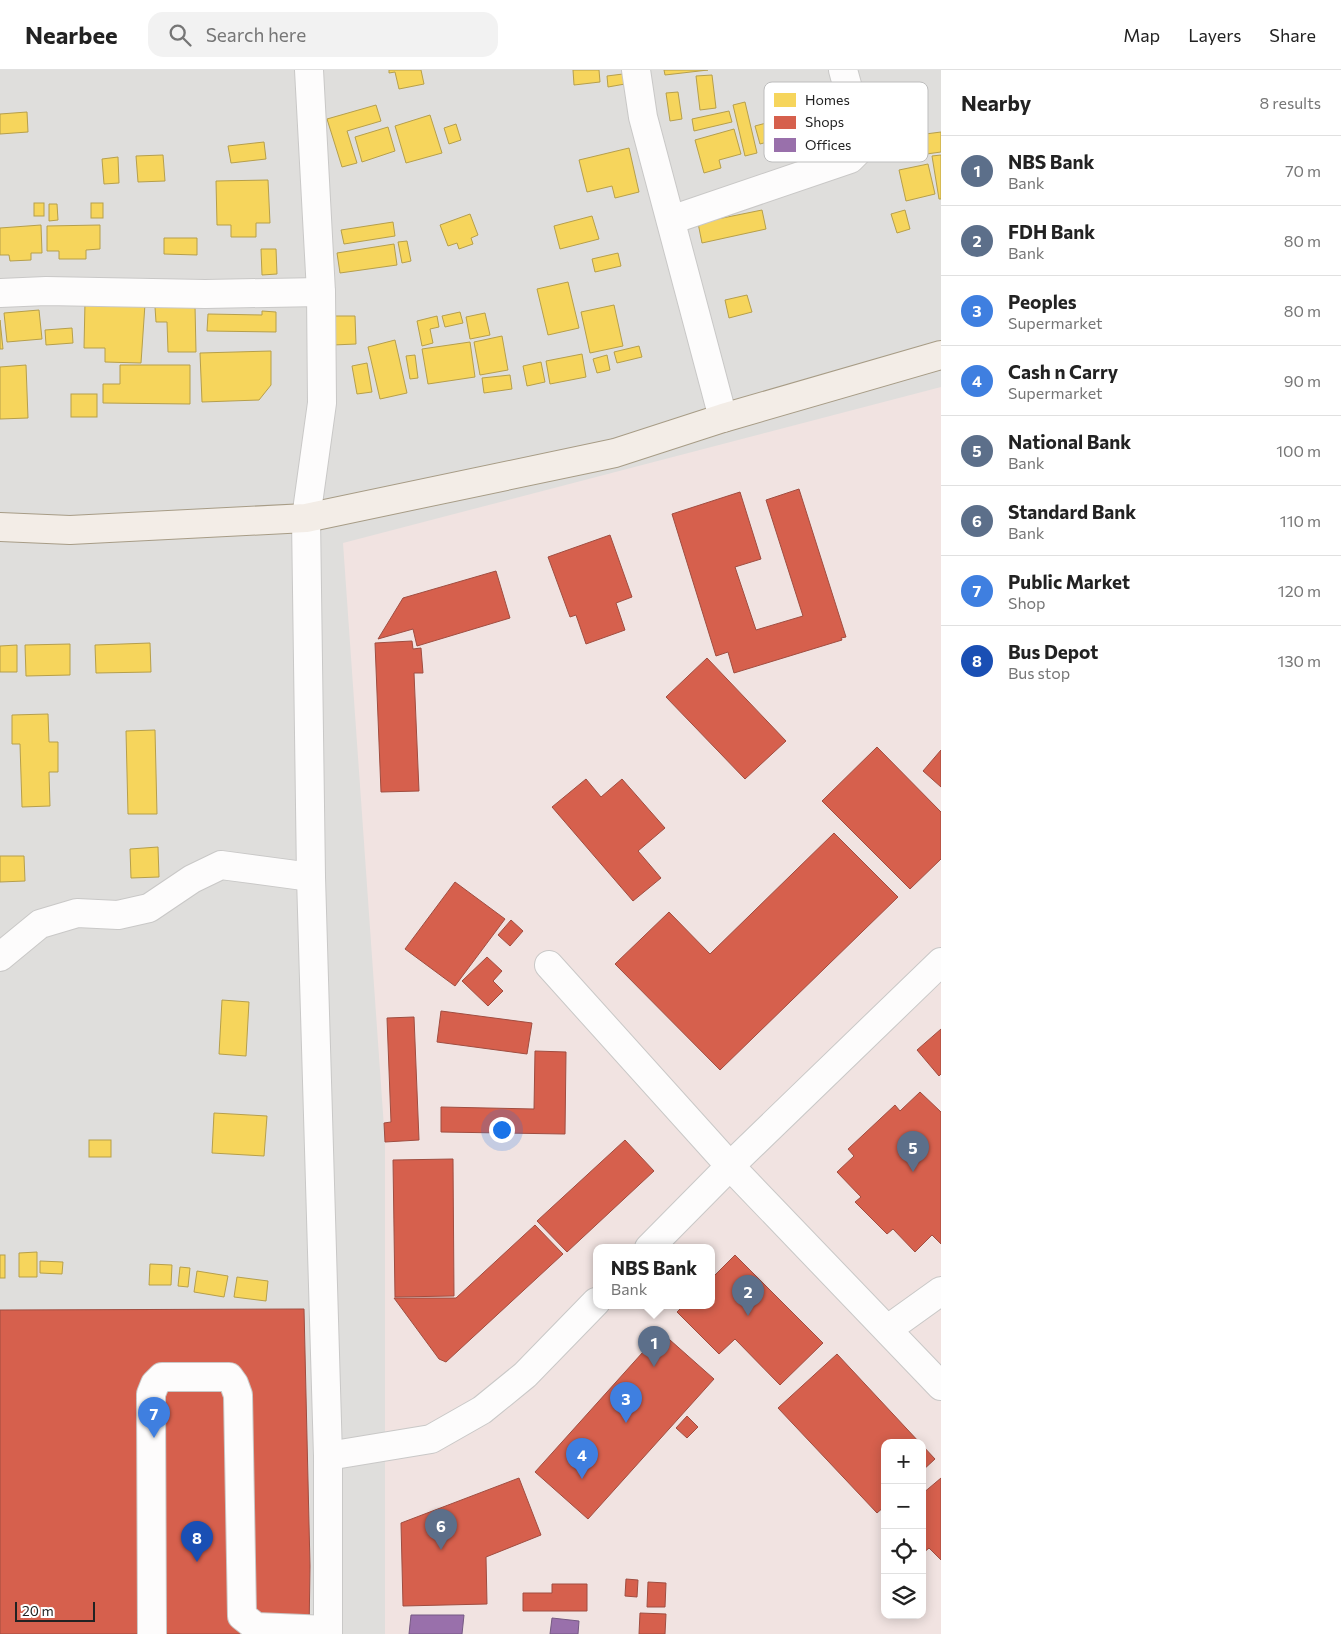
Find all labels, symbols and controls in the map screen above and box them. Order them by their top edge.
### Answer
search box [148,12,498,57]
text: Nearbee [25,20,118,49]
icon: search [166,21,194,49]
text: Search here [206,23,306,46]
text: Map [1123,24,1160,46]
text: Layers [1188,24,1241,46]
text: Share [1269,24,1316,46]
legend [764,82,928,162]
text: Nearby [961,90,1031,115]
text: Homes [805,91,850,108]
text: 8 results [1260,93,1321,112]
text: Shops [805,113,844,130]
text: Offices [805,136,851,153]
text: NBS Bank [1008,150,1094,173]
text: 1 [973,161,981,180]
text: 70 m [1285,161,1321,180]
text: Bank [1008,173,1045,192]
text: FDH Bank [1008,220,1095,243]
text: 2 [972,231,982,250]
text: 80 m [1284,231,1321,250]
text: Bank [1008,243,1045,262]
text: Peoples [1008,290,1077,313]
text: 3 [972,301,982,320]
text: 80 m [1284,301,1321,320]
text: Supermarket [1008,313,1103,332]
text: Cash n Carry [1008,360,1118,383]
text: 4 [972,371,982,390]
text: 90 m [1284,371,1321,390]
text: Supermarket [1008,383,1103,402]
text: National Bank [1008,430,1131,453]
text: 5 [972,441,982,460]
text: 100 m [1276,441,1321,460]
text: Bank [1008,453,1045,472]
text: Standard Bank [1008,500,1136,523]
text: 6 [972,511,982,530]
text: 110 m [1280,511,1321,530]
text: Bank [1008,523,1045,542]
text: Public Market [1008,570,1130,593]
text: 7 [973,581,981,600]
text: 120 m [1278,581,1321,600]
text: Shop [1008,593,1046,612]
text: Bus Depot [1008,640,1098,663]
text: 8 [972,651,982,670]
text: 130 m [1278,651,1321,670]
text: Bus stop [1008,663,1070,682]
your location [489,1117,515,1143]
pin: 5 [897,1131,929,1172]
popup [593,1244,715,1309]
text: NBS Bank [611,1256,697,1279]
pin: 2 [732,1275,764,1316]
text: Bank [611,1279,647,1298]
pin: 1 [638,1326,670,1367]
pin: 3 [610,1382,642,1423]
pin: 7 [138,1397,170,1438]
pin: 4 [566,1438,598,1479]
map controls [881,1439,926,1619]
button: + [881,1439,926,1484]
button: − [881,1484,926,1529]
pin: 6 [425,1509,457,1550]
pin: 8 [181,1521,213,1562]
button: locate [881,1529,926,1574]
button: layers [881,1574,926,1619]
scale bar [15,1599,95,1622]
text: 20 m [22,1602,54,1619]

